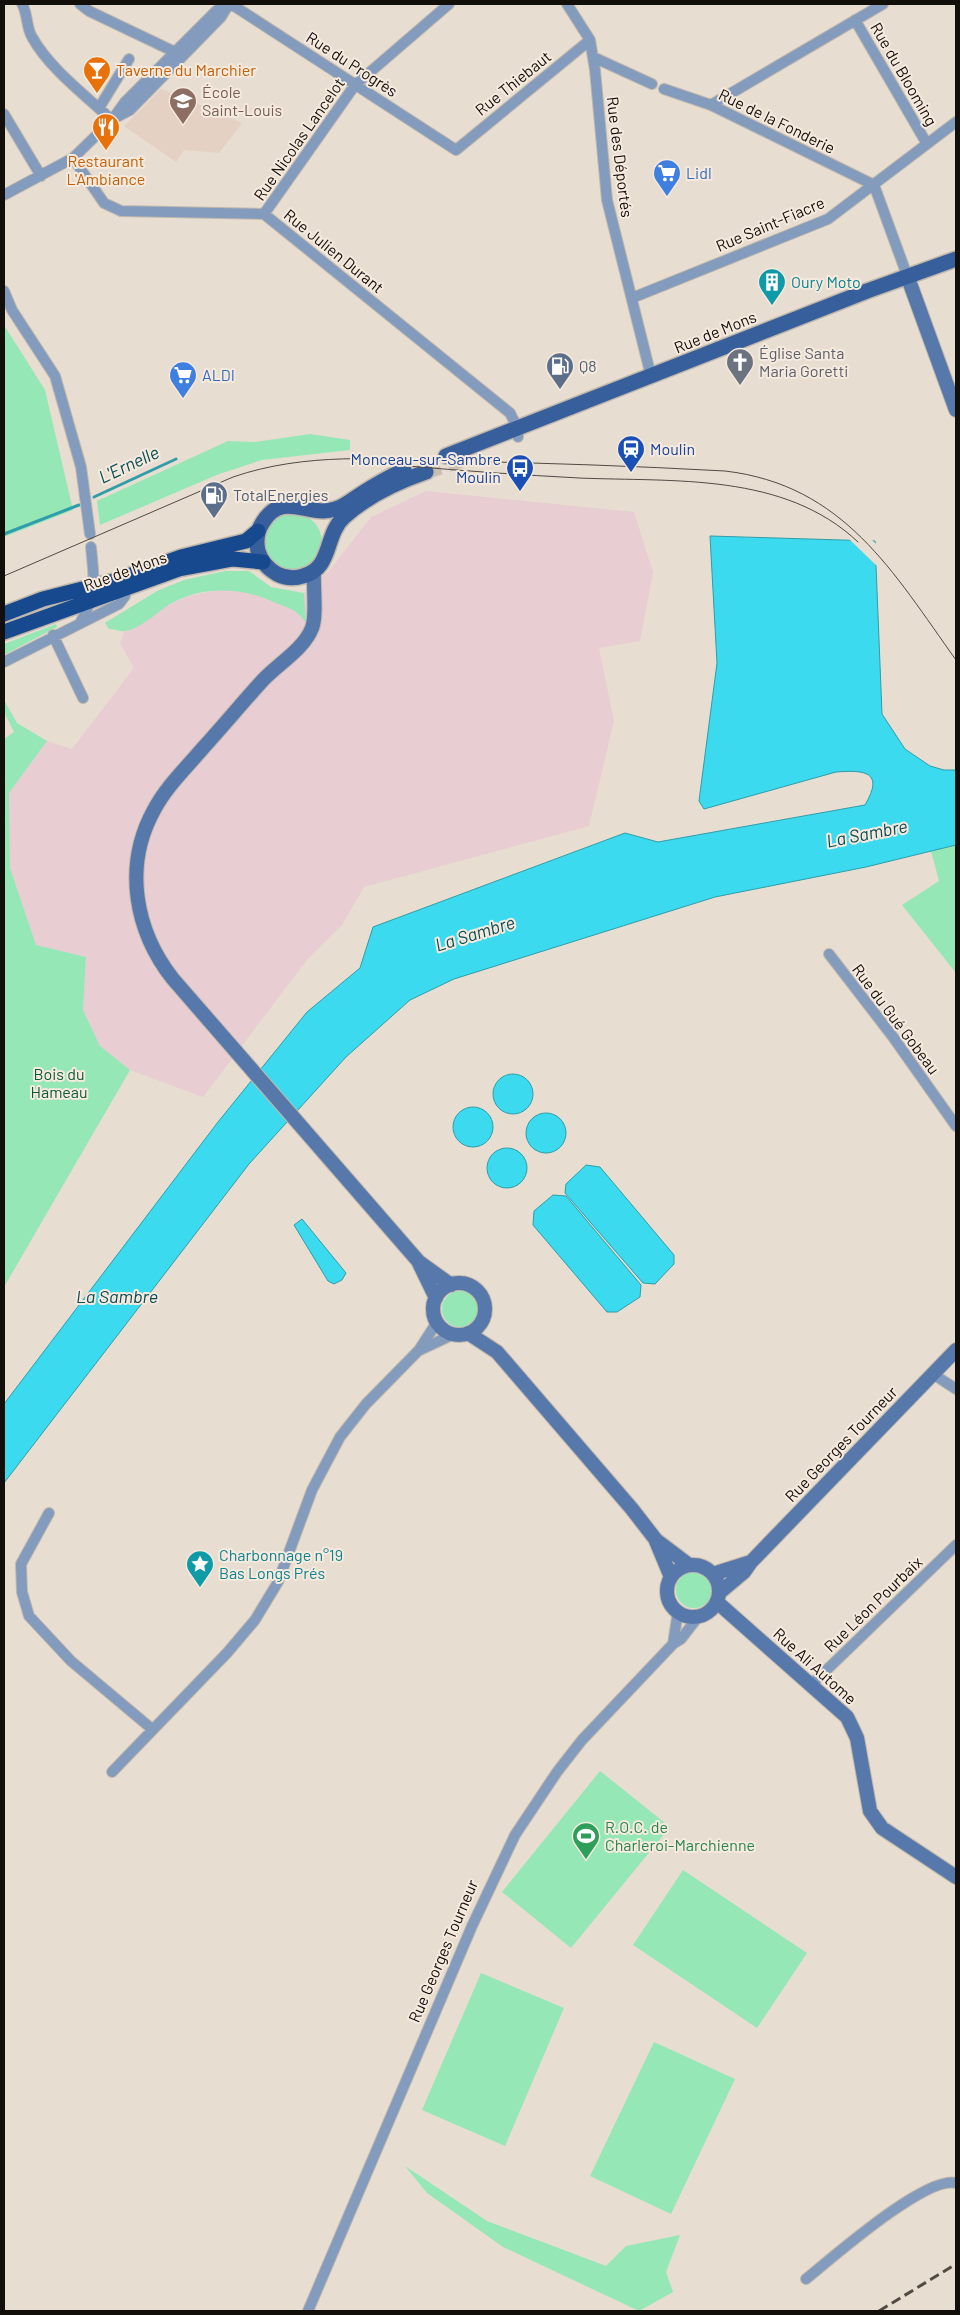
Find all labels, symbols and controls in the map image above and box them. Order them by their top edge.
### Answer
street label: Rue du Blooming [867,19,942,129]
street label: Rue du Progrès [303,27,401,100]
street label: Rue Thiebaut [471,46,554,119]
bar icon: Taverne du Marchier [82,55,112,94]
place label: Taverne du Marchier [116,60,256,79]
street label: Rue Nicolas Lancelot [249,74,348,204]
place label: École Saint-Louis [202,82,282,119]
street label: Rue de la Fonderie [716,84,838,157]
school or university icon: École Saint-Louis [168,86,198,125]
street label: Rue des Déportés [604,95,637,218]
restaurant icon: Restaurant L'Ambiance [91,112,121,151]
place label: Restaurant L'Ambiance [67,151,145,188]
supermarket icon: Lidl [652,158,682,197]
place label: Lidl [686,163,712,182]
street label: Rue Saint-Fiacre [713,192,827,255]
street label: Rue Julien Durant [281,205,388,297]
building icon: Oury Moto [757,267,787,306]
place label: Oury Moto [791,272,861,291]
street label: Rue de Mons [671,306,759,357]
place label: Église Santa Maria Goretti [759,343,848,380]
church icon: Église Santa Maria Goretti [725,347,755,386]
fuel station icon: Q8 [545,351,575,390]
place label: Q8 [579,356,597,375]
supermarket icon: ALDI [168,360,198,399]
place label: ALDI [202,365,235,384]
station icon: Moulin [616,434,646,473]
place label: Moulin [650,439,695,458]
water label: L'Ernelle [95,441,162,488]
place label: Monceau-sur-Sambre Moulin [351,449,501,486]
bus stop icon: Monceau-sur-Sambre Moulin [505,453,535,492]
fuel station icon: TotalEnergies [199,480,229,519]
place label: TotalEnergies [233,485,328,504]
street label: Rue de Mons [81,547,169,594]
water label: La Sambre [824,814,909,852]
water label: La Sambre [432,911,517,956]
street label: Rue du Gué Gobeau [849,960,944,1078]
park label: Bois du Hameau [31,1064,87,1101]
water label: La Sambre [76,1285,158,1307]
street label: Rue Georges Tourneur [781,1382,901,1505]
place label: Charbonnage n°19 Bas Longs Prés [219,1545,343,1582]
place icon: Charbonnage n°19 Bas Longs Prés [185,1549,215,1588]
street label: Rue Léon Pourbaix [820,1552,926,1655]
street label: Rue Ali Autome [770,1623,861,1708]
place label: R.O.C. de Charleroi-Marchienne [605,1817,755,1854]
sports icon: R.O.C. de Charleroi-Marchienne [571,1821,601,1860]
street label: Rue Georges Tourneur [404,1876,481,2025]

